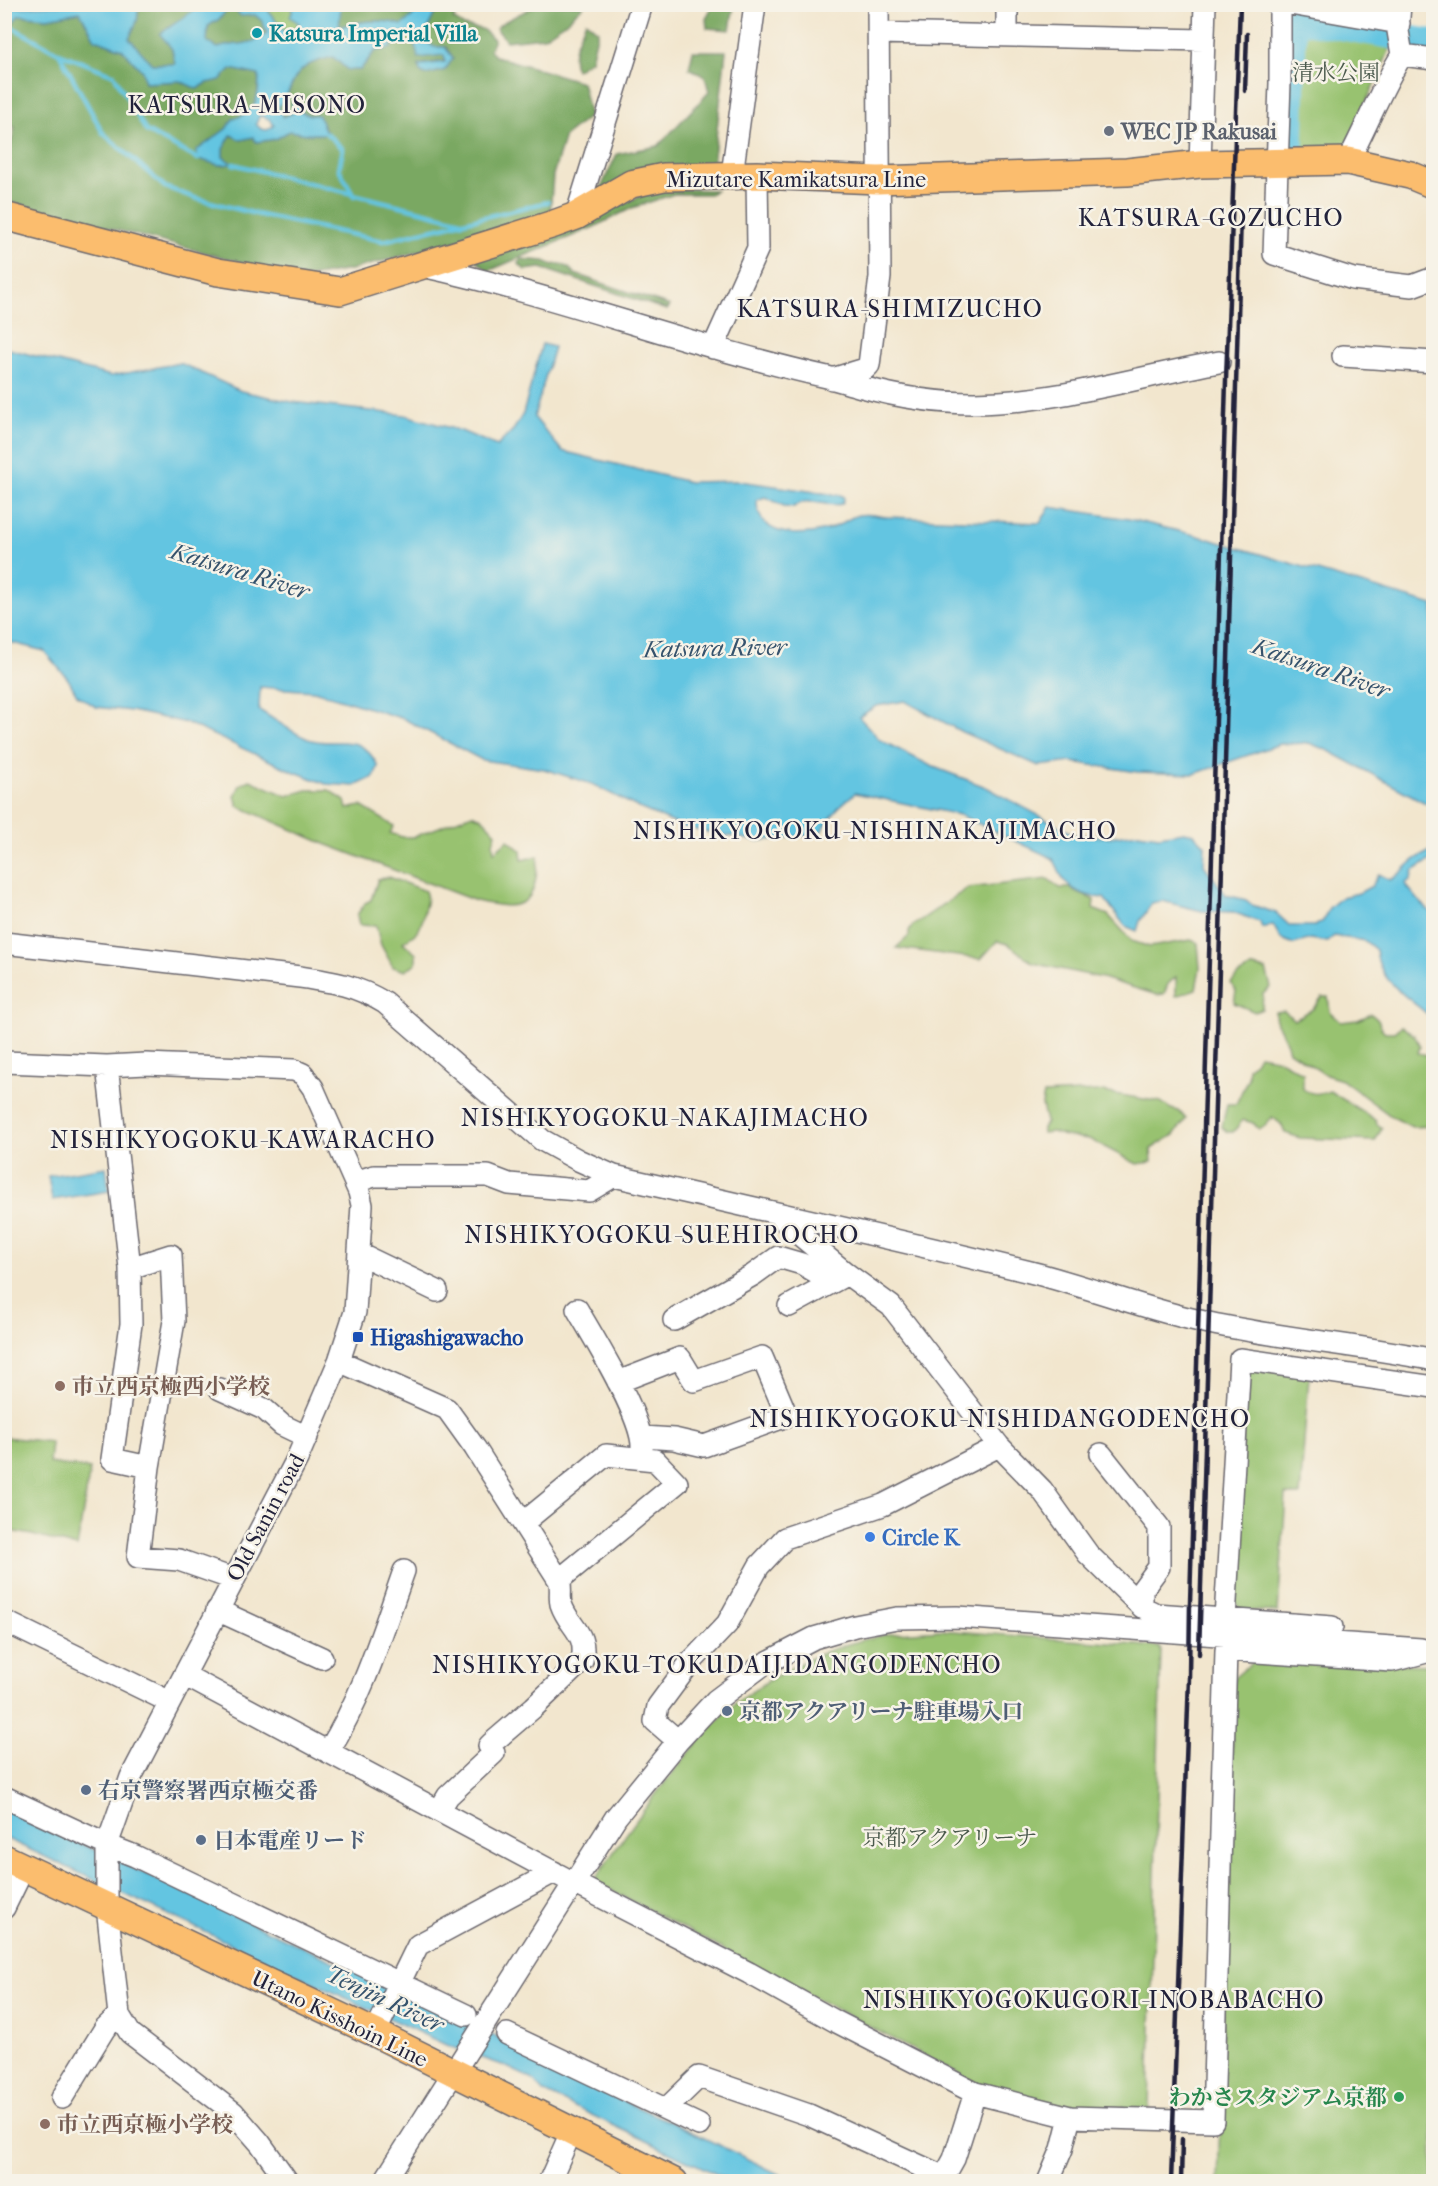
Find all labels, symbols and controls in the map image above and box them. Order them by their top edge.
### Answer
place label: Katsura Imperial Villa [269,21,479,47]
marker: Katsura Imperial Villa [250,26,264,40]
park label: 清水公園 [1292,60,1380,86]
district label: KATSURA-MISONO [127,91,367,119]
place label: WEC JP Rakusai [1120,119,1277,145]
marker: WEC JP Rakusai [1102,124,1116,138]
street label: Mizutare Kamikatsura Line [666,167,926,193]
district label: KATSURA-GOZUCHO [1078,204,1344,232]
district label: KATSURA-SHIMIZUCHO [737,295,1043,323]
water label: Katsura River [165,536,315,606]
water label: Katsura River [1247,631,1395,705]
water label: Katsura River [641,633,789,663]
district label: NISHIKYOGOKU-NISHINAKAJIMACHO [633,817,1117,845]
district label: NISHIKYOGOKU-NAKAJIMACHO [461,1104,869,1132]
district label: NISHIKYOGOKU-KAWARACHO [50,1126,436,1154]
district label: NISHIKYOGOKU-SUEHIROCHO [464,1221,860,1249]
place label: Higashigawacho [370,1325,523,1351]
marker: Higashigawacho [351,1330,365,1344]
place label: 市立西京極西小学校 [72,1374,270,1400]
marker: 市立西京極西小学校 [53,1379,67,1393]
district label: NISHIKYOGOKU-NISHIDANGODENCHO [750,1405,1250,1433]
street label: Old Sanin road [221,1448,311,1586]
place label: Circle K [882,1525,962,1551]
marker: Circle K [863,1530,877,1544]
district label: NISHIKYOGOKU-TOKUDAIJIDANGODENCHO [432,1651,1002,1679]
place label: 京都アクアリーナ駐車場入口 [739,1699,1023,1725]
marker: 京都アクアリーナ駐車場入口 [720,1704,734,1718]
place label: 右京警察署西京極交番 [98,1778,318,1804]
marker: 右京警察署西京極交番 [79,1783,93,1797]
park label: 京都アクアリーナ [863,1825,1037,1851]
place label: 日本電産リード [213,1828,367,1854]
marker: 日本電産リード [194,1833,208,1847]
water label: Tenjin River [322,1960,450,2039]
street label: Utano Kisshoin Line [247,1965,432,2073]
district label: NISHIKYOGOKUGORI-INOBABACHO [863,1986,1325,2014]
place label: わかさスタジアム京都 [1169,2085,1387,2111]
marker: わかさスタジアム京都 [1392,2090,1406,2104]
place label: 市立西京極小学校 [57,2112,233,2138]
marker: 市立西京極小学校 [38,2117,52,2131]

